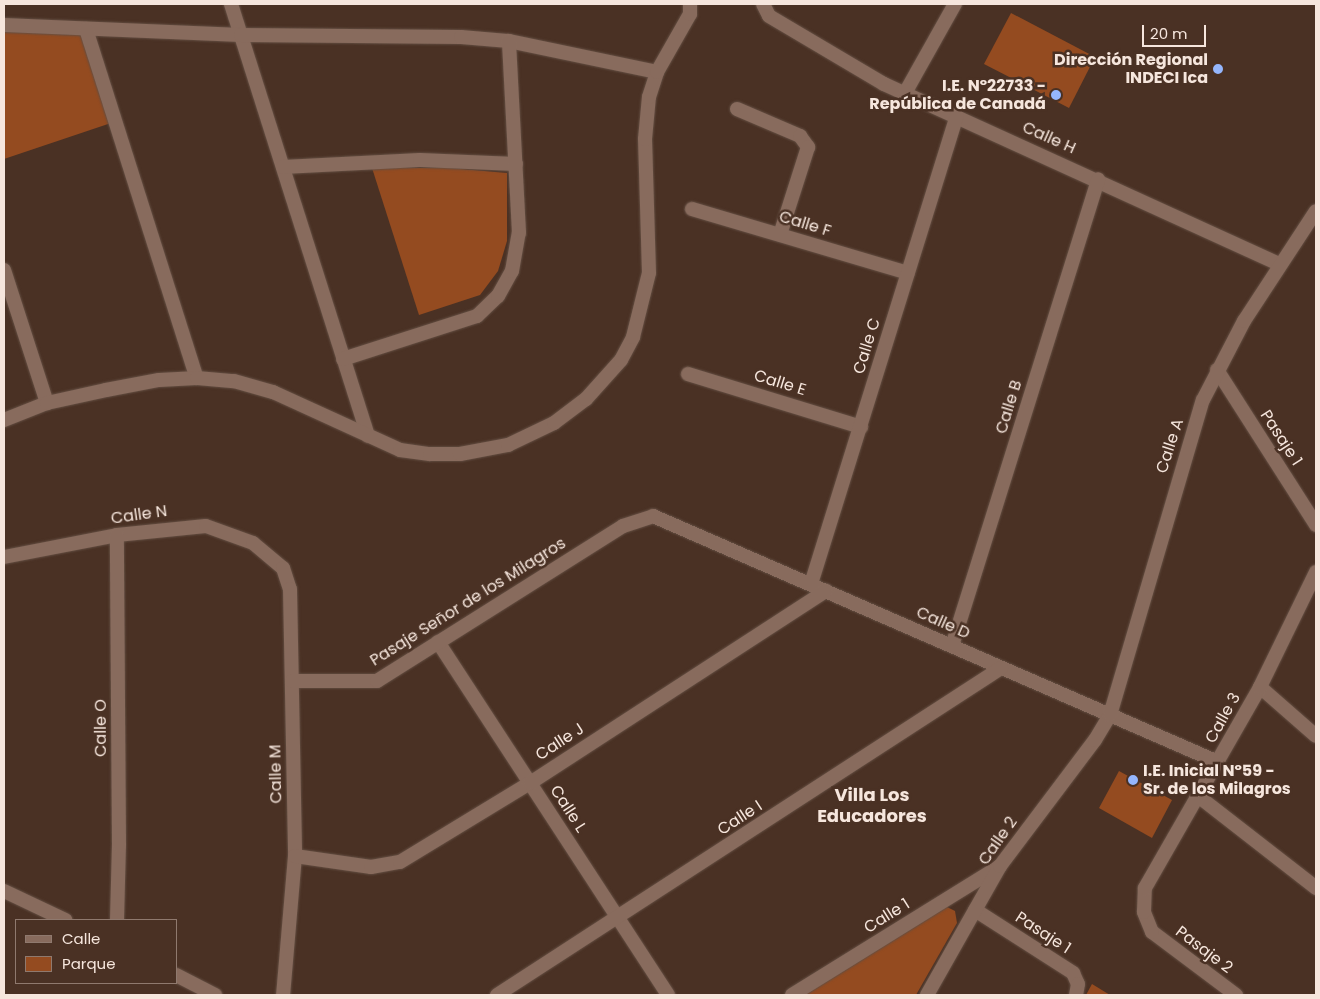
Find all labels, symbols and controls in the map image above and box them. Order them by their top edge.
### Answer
scale bar [1145,15,1209,47]
text: 20 m [1150,23,1188,44]
place label: Dirección Regional INDECI Ica [1054,50,1208,88]
marker: Dirección Regional INDECI Ica [1212,63,1224,75]
place label: I.E. Nº22733 - República de Canadá [869,76,1046,114]
marker: I.E. Nº22733 - República de Canadá [1050,89,1062,101]
street label: Calle H [1019,118,1079,158]
street label: Calle F [777,207,833,241]
street label: Calle C [849,316,885,376]
street label: Calle E [752,366,808,400]
street label: Calle B [992,378,1026,436]
street label: Pasaje 1 [1256,407,1306,469]
street label: Calle A [1152,416,1188,476]
street label: Calle N [110,502,168,528]
street label: Pasaje Señor de los Milagros [367,534,569,670]
street label: Calle D [913,603,973,643]
street label: Calle 3 [1201,689,1245,747]
street label: Calle O [91,699,111,757]
street label: Calle J [532,719,588,765]
street label: Calle M [266,744,286,804]
place label: I.E. Inicial Nº59 - Sr. de los Milagros [1143,761,1291,799]
marker: I.E. Inicial Nº59 - Sr. de los Milagros [1127,774,1139,786]
street label: Calle L [546,782,590,836]
district label: Villa Los Educadores [817,785,927,828]
street label: Calle I [714,797,766,839]
street label: Calle 2 [975,813,1021,869]
street label: Calle 1 [861,895,913,937]
street label: Pasaje 1 [1012,908,1074,958]
legend [15,919,178,984]
street label: Pasaje 2 [1172,922,1236,978]
text: Calle [62,928,100,949]
text: Parque [62,953,115,974]

